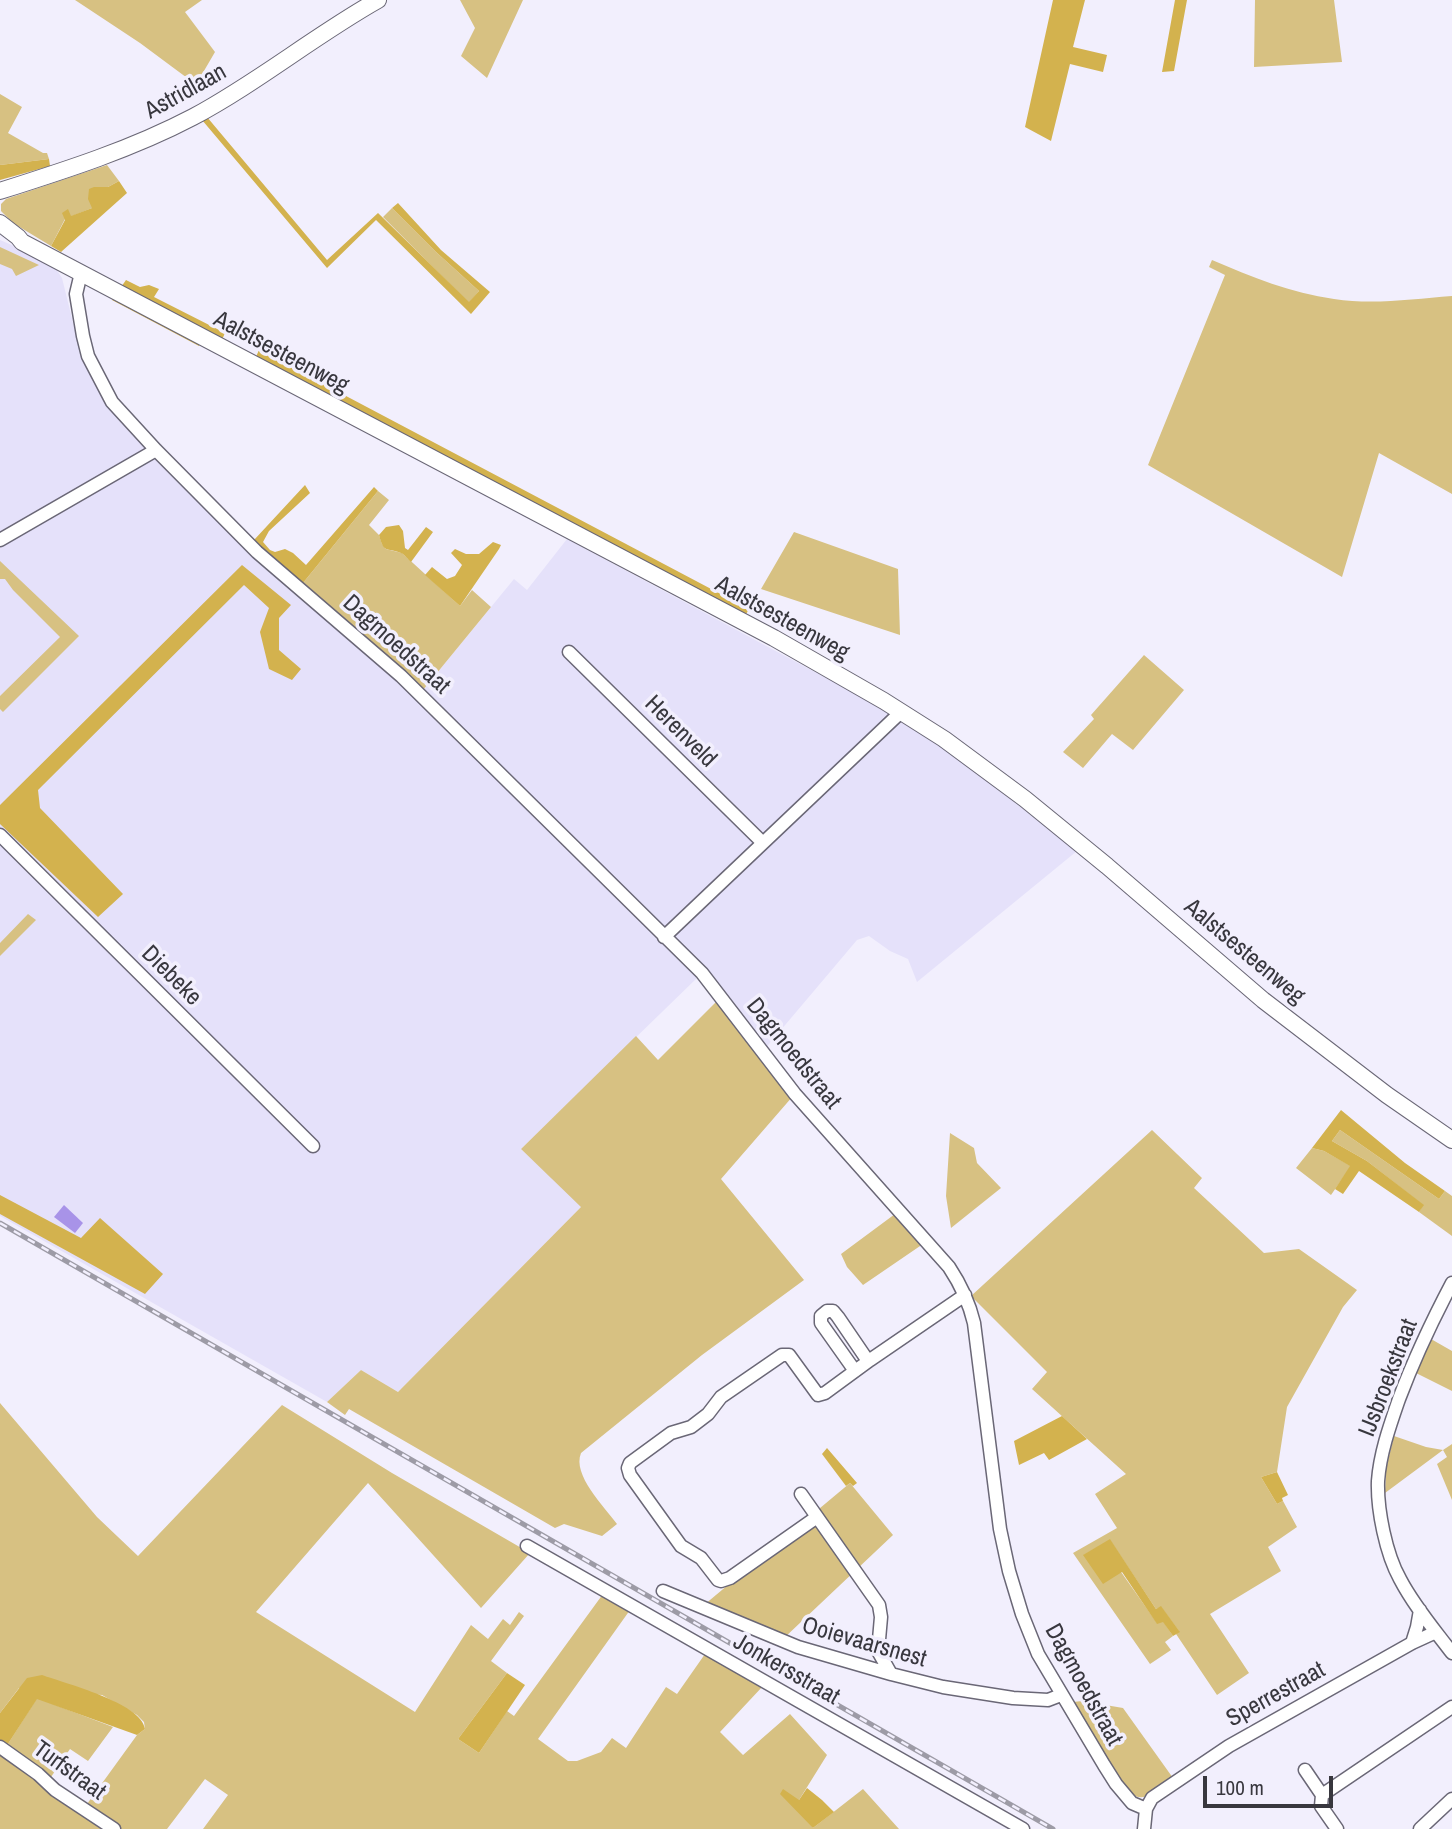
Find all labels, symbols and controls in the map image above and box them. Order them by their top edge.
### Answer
street label: Astridlaan [140,58,232,126]
street label: Aalstsesteenweg [209,305,353,401]
street label: Aalstsesteenweg [710,570,854,668]
street label: Dagmoedstraat [336,589,456,701]
street label: Herenveld [638,690,722,774]
street label: Aalstsesteenweg [1178,893,1310,1011]
street label: Diebeke [135,940,207,1012]
street label: Dagmoedstraat [739,993,847,1115]
street label: IJsbroekstraat [1353,1315,1425,1441]
street label: Ooievaarsnest [799,1612,929,1674]
street label: Dagmoedstraat [1038,1619,1128,1751]
street label: Jonkersstraat [728,1628,844,1712]
street label: Sperrestraat [1222,1656,1330,1734]
street label: Turfstraat [27,1735,111,1807]
scale bar [1207,1762,1336,1806]
text: 100 m [1216,1773,1264,1802]

